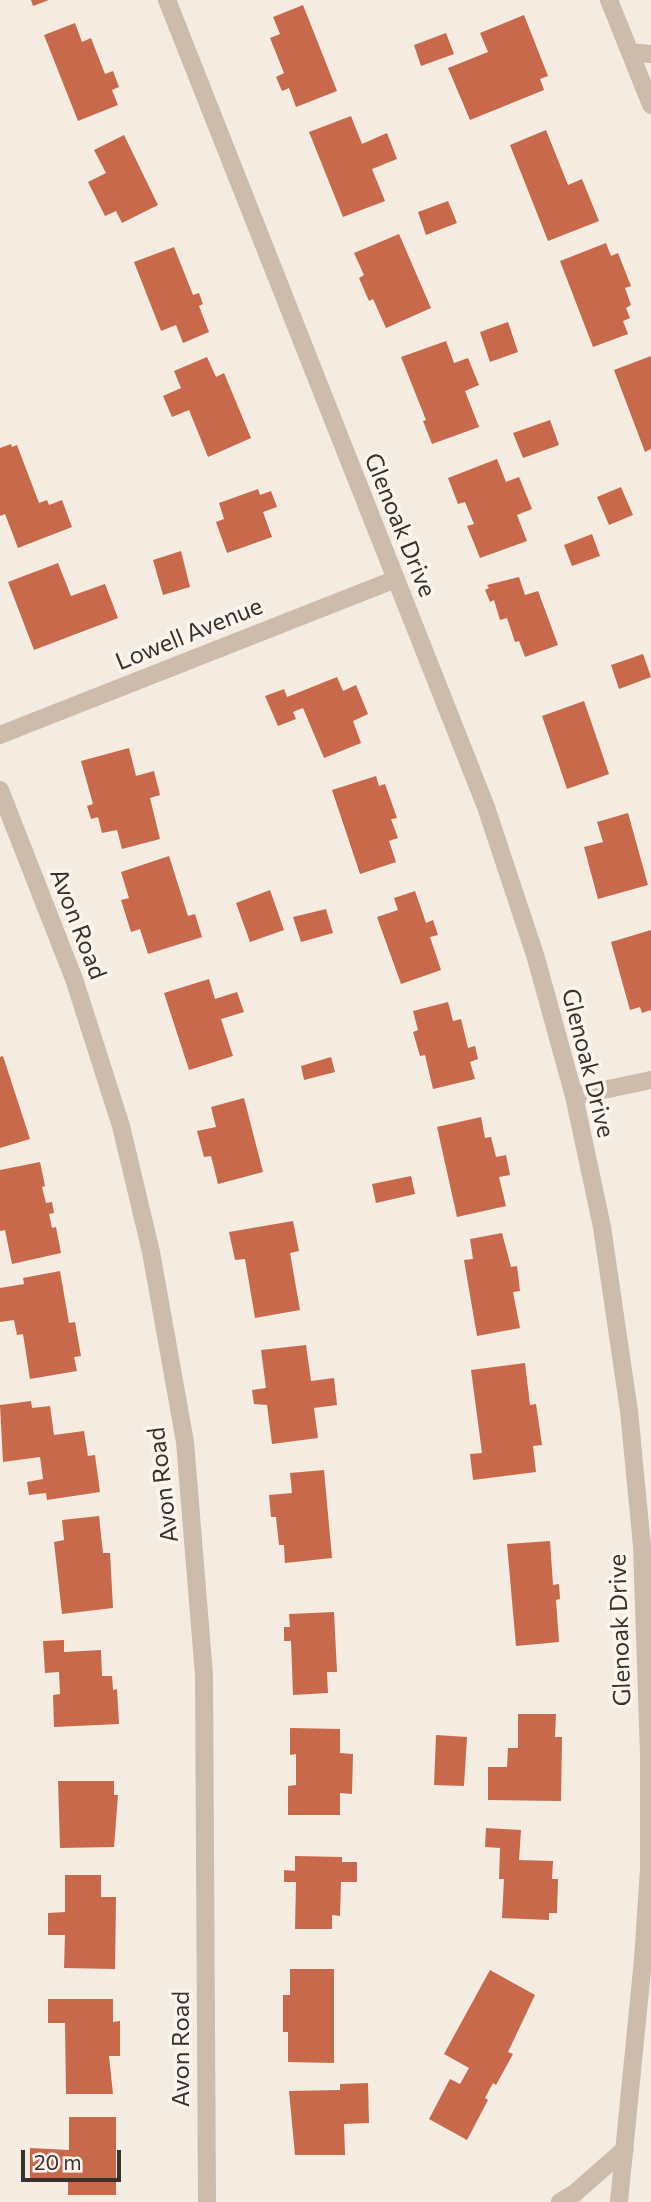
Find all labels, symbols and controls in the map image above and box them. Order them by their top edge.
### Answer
street label: Glenoak Drive [358,449,442,601]
street label: Lowell Avenue [111,591,267,677]
street label: Avon Road [44,865,112,983]
street label: Glenoak Drive [556,985,620,1141]
street label: Avon Road [142,1426,184,1544]
street label: Glenoak Drive [603,1553,637,1707]
street label: Avon Road [167,1991,195,2107]
scale bar [24,2136,124,2180]
text: 20 m [34,2149,82,2174]

